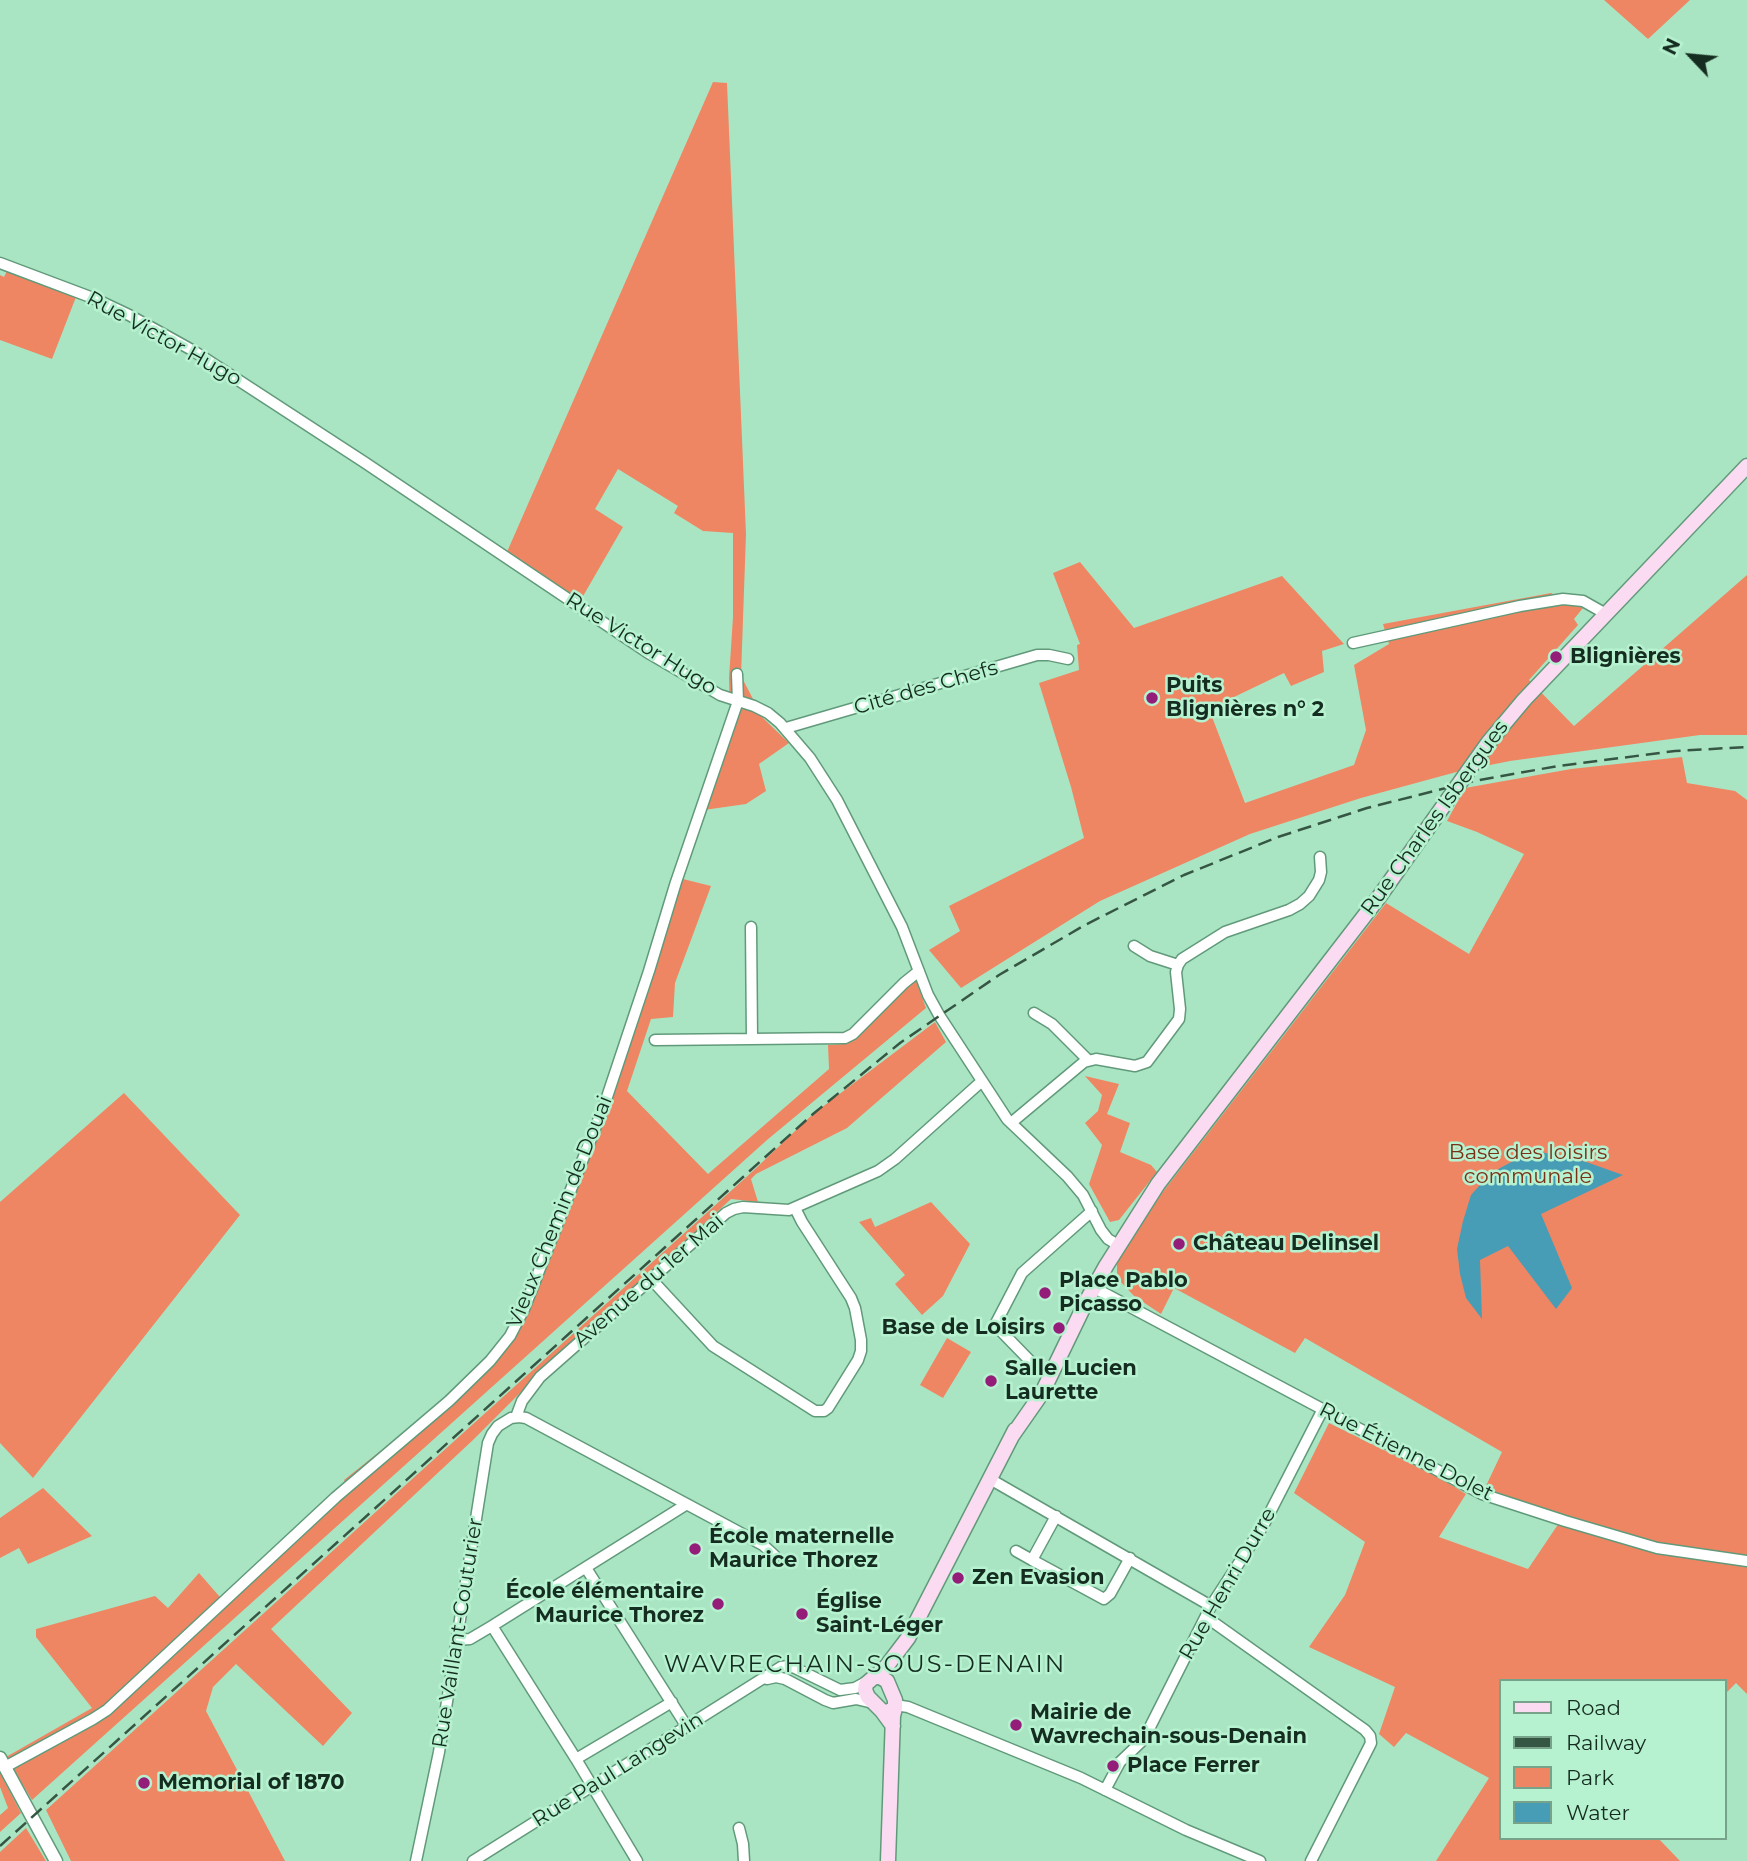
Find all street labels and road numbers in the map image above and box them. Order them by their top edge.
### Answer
street label: Rue Victor Hugo [82,286,246,392]
street label: Rue Victor Hugo [561,587,721,701]
street label: Cité des Chefs [851,655,1001,721]
street label: Rue Charles Isbergues [1356,716,1514,920]
street label: Vieux Chemin de Douai [502,1092,618,1332]
street label: Avenue du 1er Mai [569,1209,729,1353]
street label: Rue Étienne Dolet [1315,1397,1497,1507]
street label: Rue Henri Durre [1174,1503,1282,1665]
street label: Rue Vaillant-Couturier [427,1516,489,1750]
street label: Rue Paul Langevin [528,1707,708,1833]

